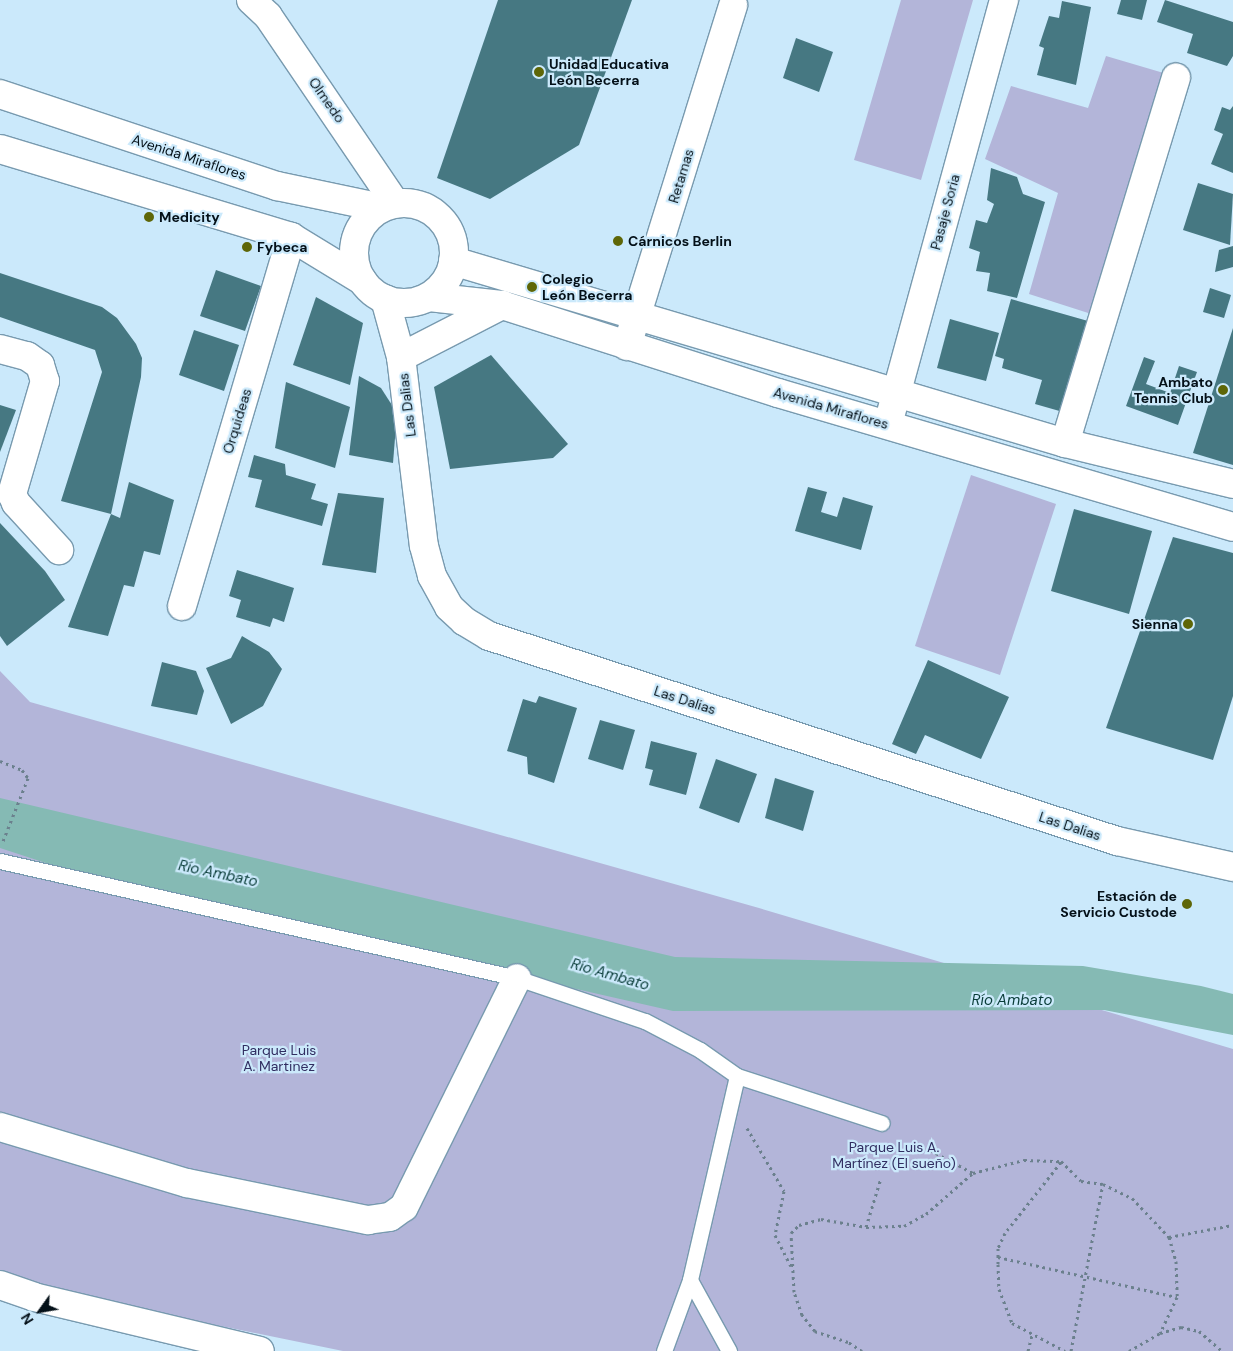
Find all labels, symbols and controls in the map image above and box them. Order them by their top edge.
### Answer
place label: Unidad Educativa León Becerra [549,56,669,88]
marker: Unidad Educativa León Becerra [533,66,545,78]
street label: Olmedo [305,74,349,126]
street label: Avenida Miraflores [130,131,248,183]
street label: Retamas [665,147,697,205]
street label: Pasaje Soria [927,172,963,252]
place label: Medicity [159,209,220,225]
marker: Medicity [143,211,155,223]
place label: Cárnicos Berlin [628,233,732,249]
marker: Cárnicos Berlin [612,235,624,247]
place label: Fybeca [257,239,308,255]
marker: Fybeca [241,241,253,253]
place label: Colegio León Becerra [542,271,632,304]
marker: Colegio León Becerra [526,281,538,293]
street label: Las Dalias [395,372,419,438]
place label: Ambato Tennis Club [1134,374,1213,407]
street label: Avenida Miraflores [771,384,891,432]
marker: Ambato Tennis Club [1217,384,1229,396]
street label: Orquideas [219,386,255,456]
place label: Sienna [1132,616,1178,632]
marker: Sienna [1182,618,1194,630]
street label: Las Dalias [652,682,718,718]
street label: Las Dalias [1037,808,1103,844]
water label: Río Ambato [177,857,259,891]
place label: Estación de Servicio Custode [1060,888,1177,920]
marker: Estación de Servicio Custode [1181,898,1193,910]
water label: Río Ambato [569,955,651,995]
water label: Río Ambato [972,992,1052,1010]
park label: Parque Luis A. Martinez [242,1042,316,1074]
park label: Parque Luis A. Martínez (El sueño) [832,1139,956,1172]
north arrow [15,1286,65,1336]
text: N [17,1310,38,1328]

